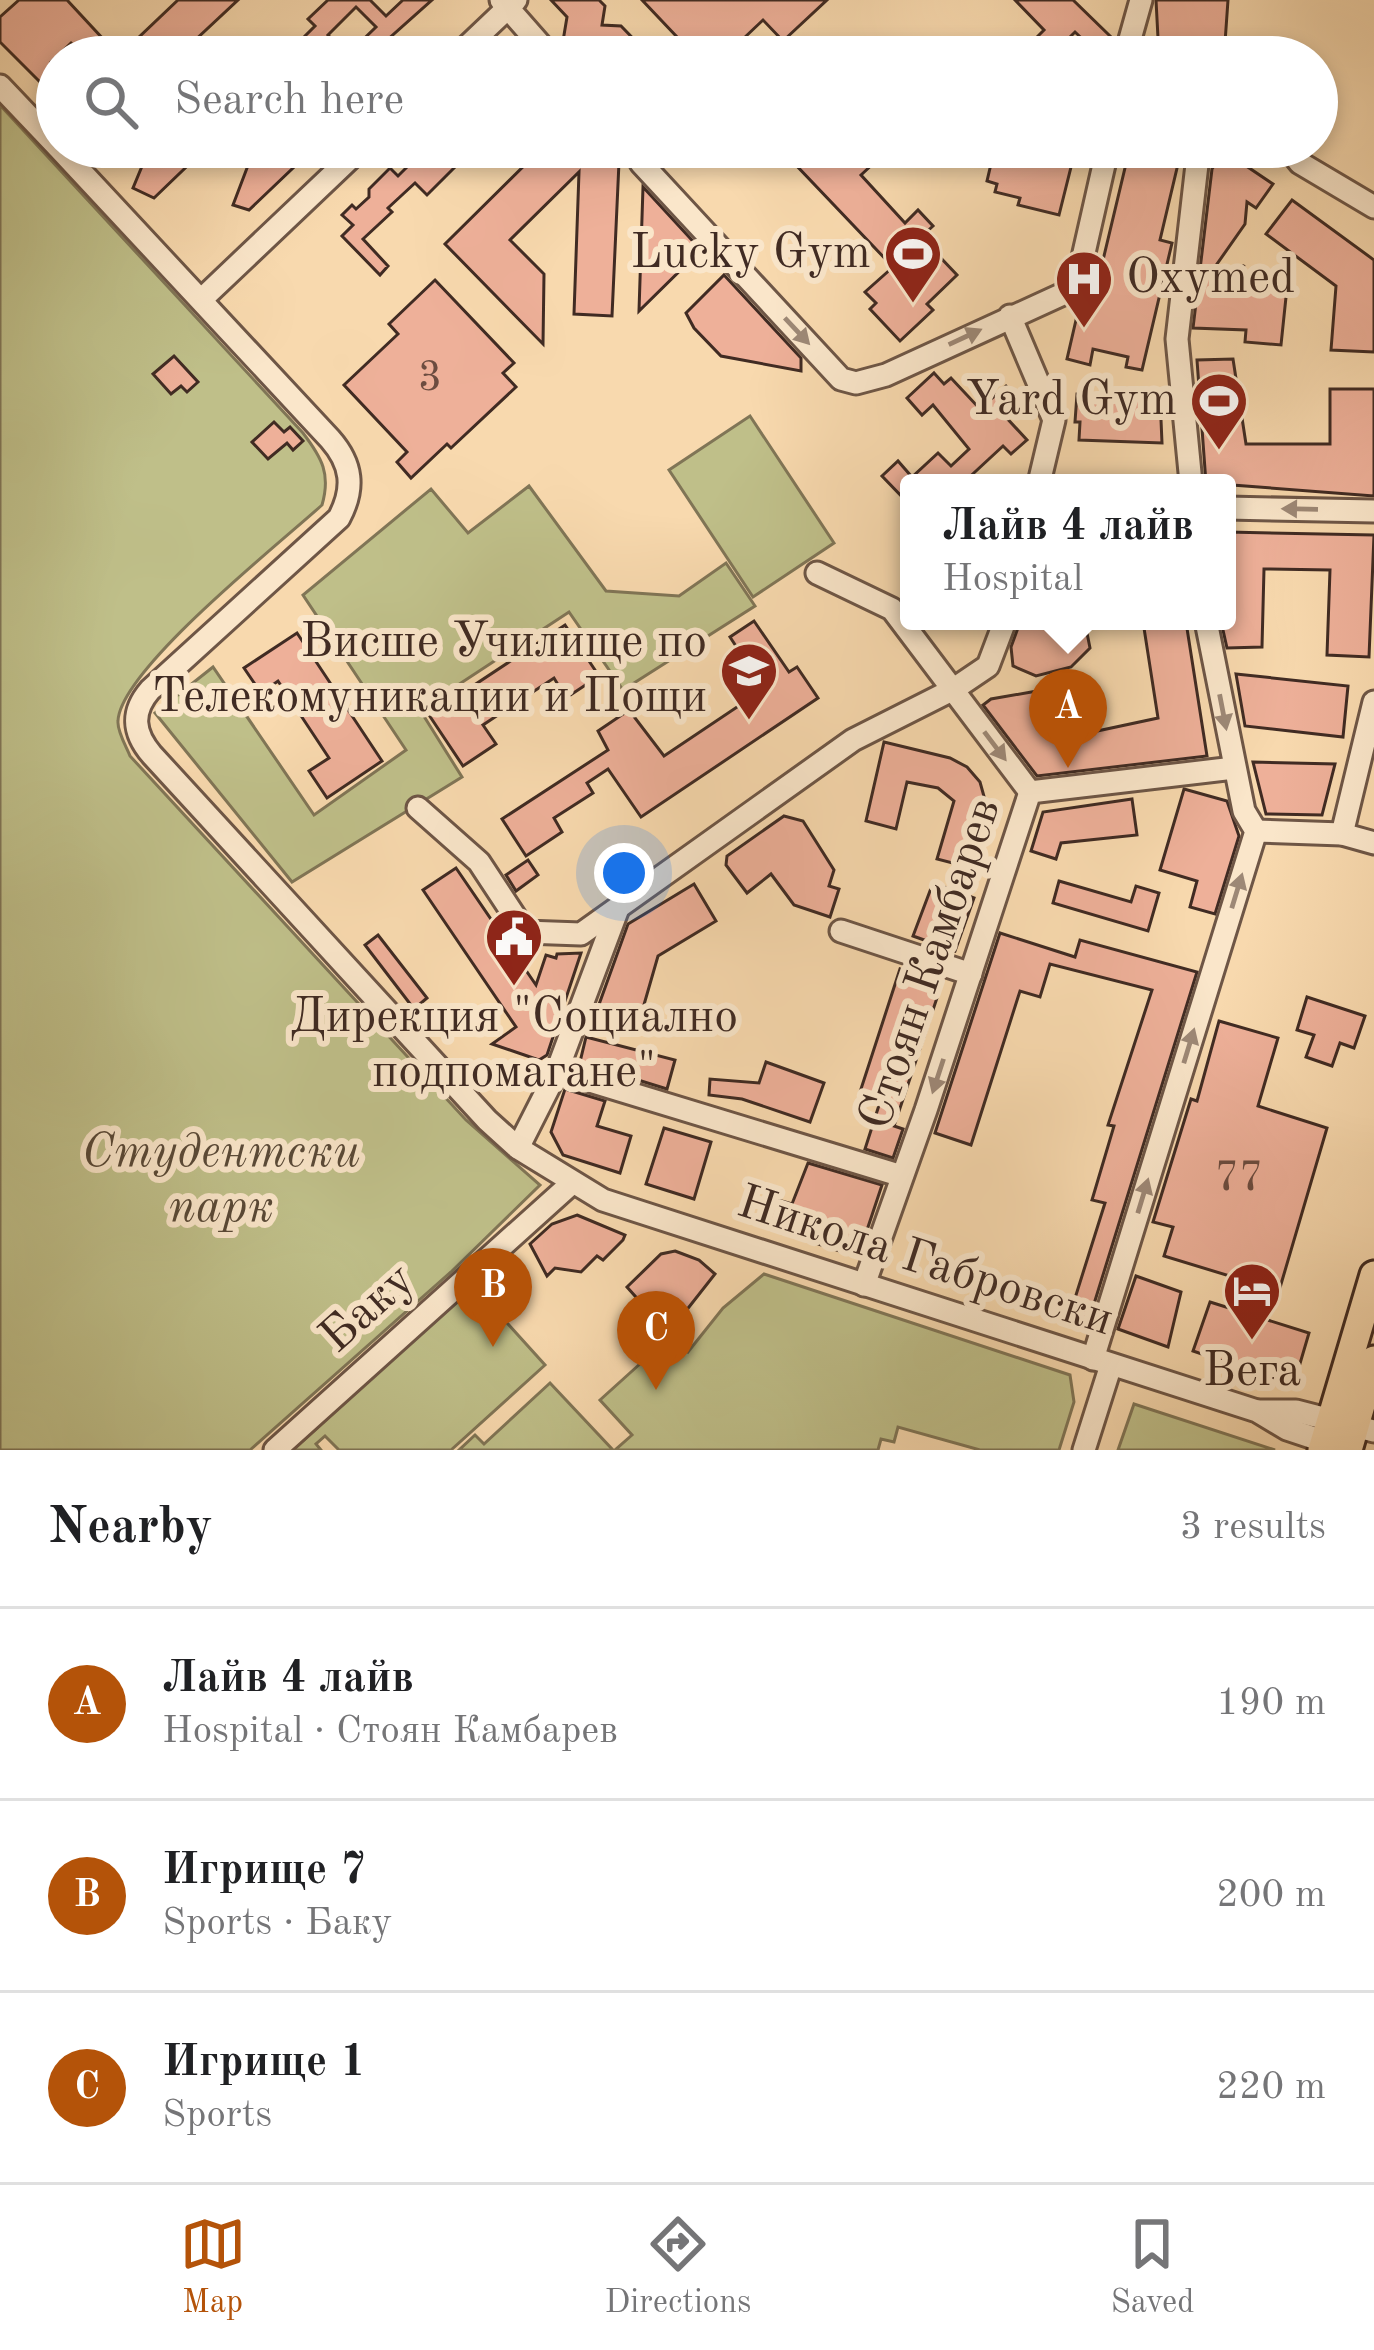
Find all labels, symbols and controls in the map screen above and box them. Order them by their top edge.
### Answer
search box [36,36,1338,168]
icon: search [78,69,144,135]
text: Search here [174,79,404,124]
sports icon: Lucky Gym [882,223,944,305]
place label: Lucky Gym [630,230,871,278]
hospital icon: Oxymed [1053,248,1115,330]
place label: Oxymed [1126,255,1295,303]
one-way arrow [783,316,811,345]
one-way arrow [948,327,983,347]
house number: 3 [418,358,442,400]
sports icon: Yard Gym [1188,370,1250,452]
place label: Yard Gym [965,377,1177,425]
popup [900,474,1236,630]
one-way arrow [1281,500,1319,519]
text: Лайв 4 лайв [942,505,1194,550]
text: Hospital [942,560,1083,599]
place label: Висше Училище по Телекомуникации и Пощи [152,619,707,722]
school or university icon: Висше Училище по Телекомуникации и Пощи [718,640,780,722]
pin: A [1029,669,1107,768]
one-way arrow [1215,694,1233,732]
one-way arrow [982,731,1007,762]
street label: Стоян Камбарев [852,792,1010,1136]
your location [594,843,654,903]
one-way arrow [1229,872,1247,909]
public building icon: Дирекция "Социално подпомагане" [483,906,545,988]
place label: Дирекция "Социално подпомагане" [290,994,738,1097]
one-way arrow [1181,1027,1199,1064]
one-way arrow [927,1058,946,1095]
park label: Студентски парк [82,1129,360,1232]
house number: 77 [1215,1158,1263,1200]
one-way arrow [1135,1177,1153,1214]
street label: Никола Габровски [731,1179,1119,1345]
pin: B [454,1248,532,1347]
street label: Баку [312,1255,424,1363]
hotel icon: Вега [1221,1260,1283,1342]
pin: C [617,1291,695,1390]
place label: Вега [1203,1348,1301,1396]
text: Nearby [48,1503,213,1554]
text: 3 results [1180,1508,1326,1547]
text: Лайв 4 лайв [162,1657,414,1702]
text: A [72,1684,102,1723]
text: 190 m [1216,1684,1326,1723]
text: Hospital · Стоян Камбарев [162,1712,618,1751]
text: Игрище 7 [162,1849,366,1894]
text: B [73,1876,101,1915]
text: 200 m [1216,1876,1326,1915]
text: Sports · Баку [162,1904,392,1943]
text: Игрище 1 [162,2041,366,2086]
text: C [74,2068,100,2107]
text: 220 m [1216,2068,1326,2107]
text: Sports [162,2096,272,2135]
tab: Map [180,2211,246,2324]
tab: Directions [605,2211,751,2324]
tab: Saved [1110,2211,1194,2324]

